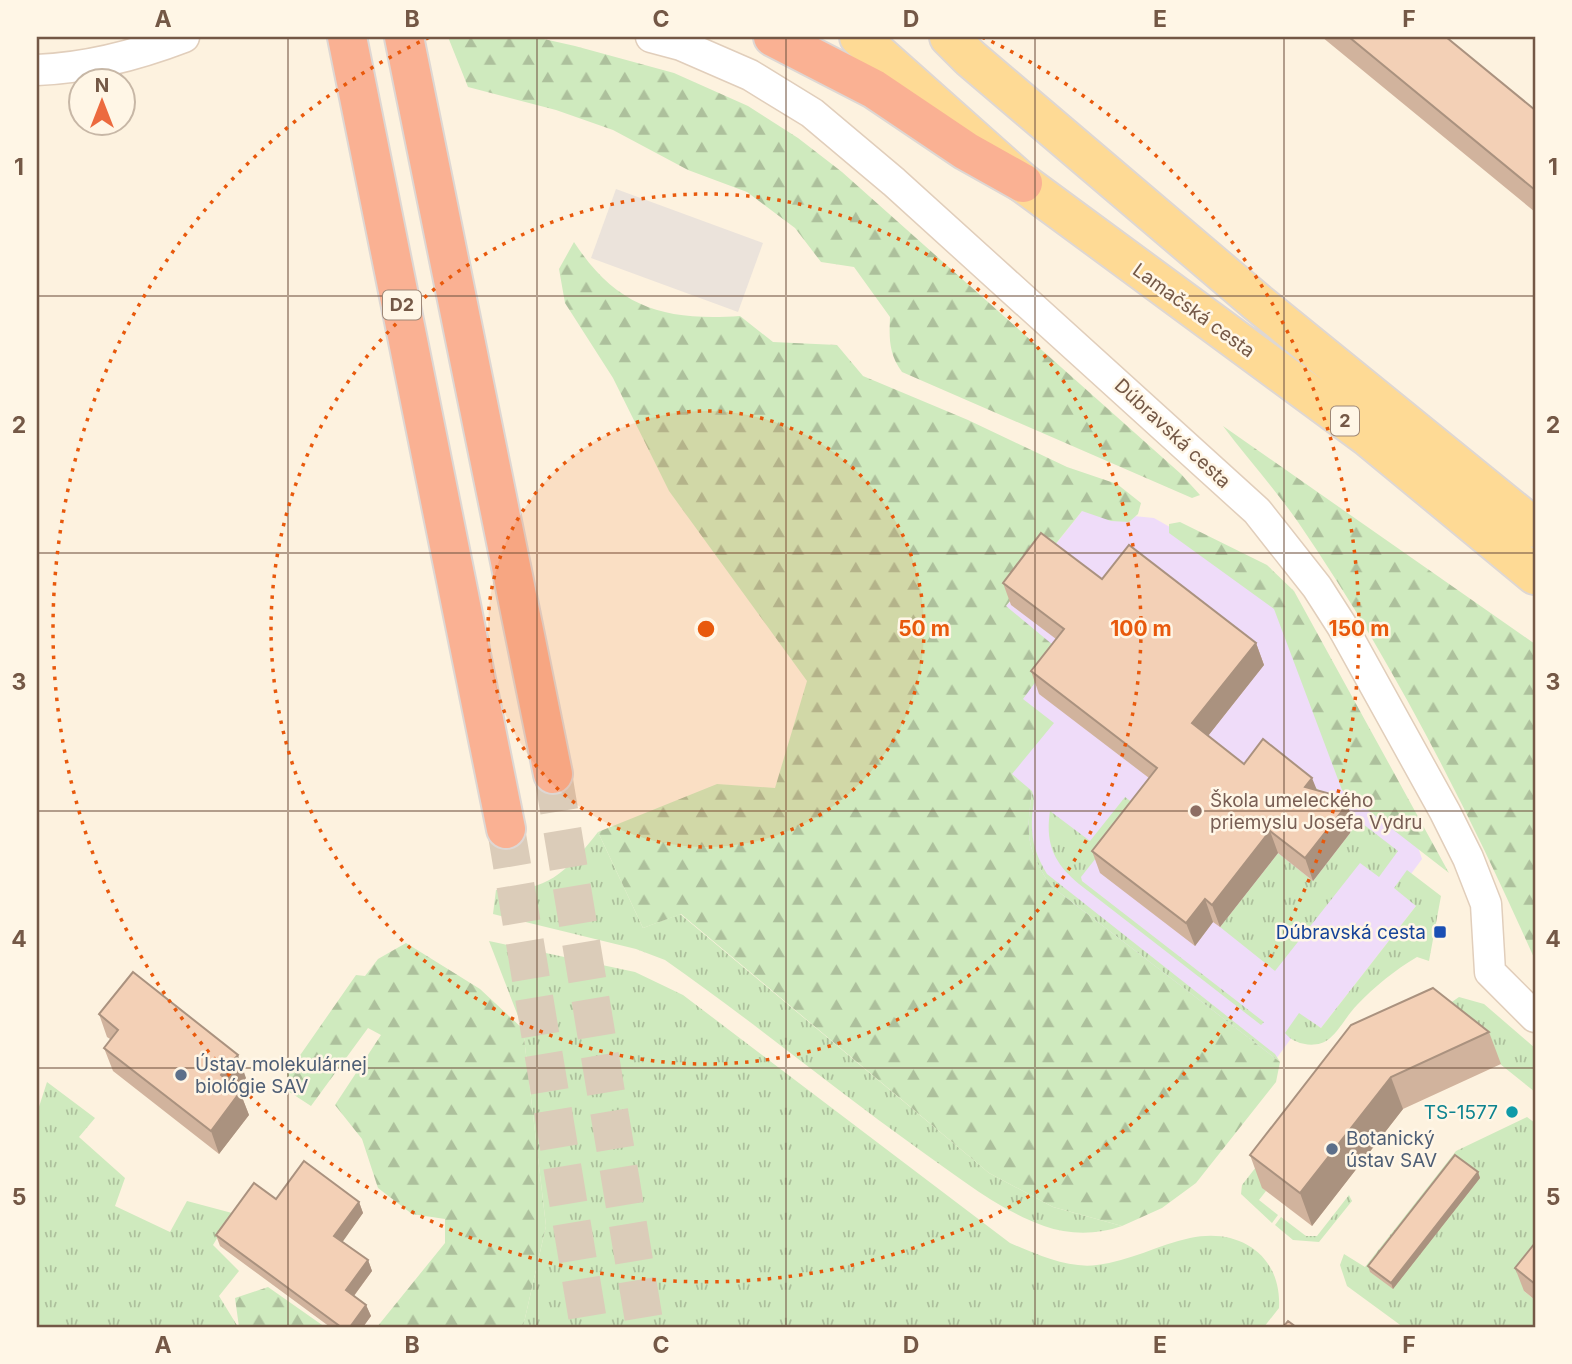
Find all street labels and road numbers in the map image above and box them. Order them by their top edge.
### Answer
street label: Lamačská cesta [1128,258,1259,362]
road number: D2 [383,290,421,320]
street label: Dúbravská cesta [1110,374,1235,493]
road number: 2 [1331,407,1359,436]

